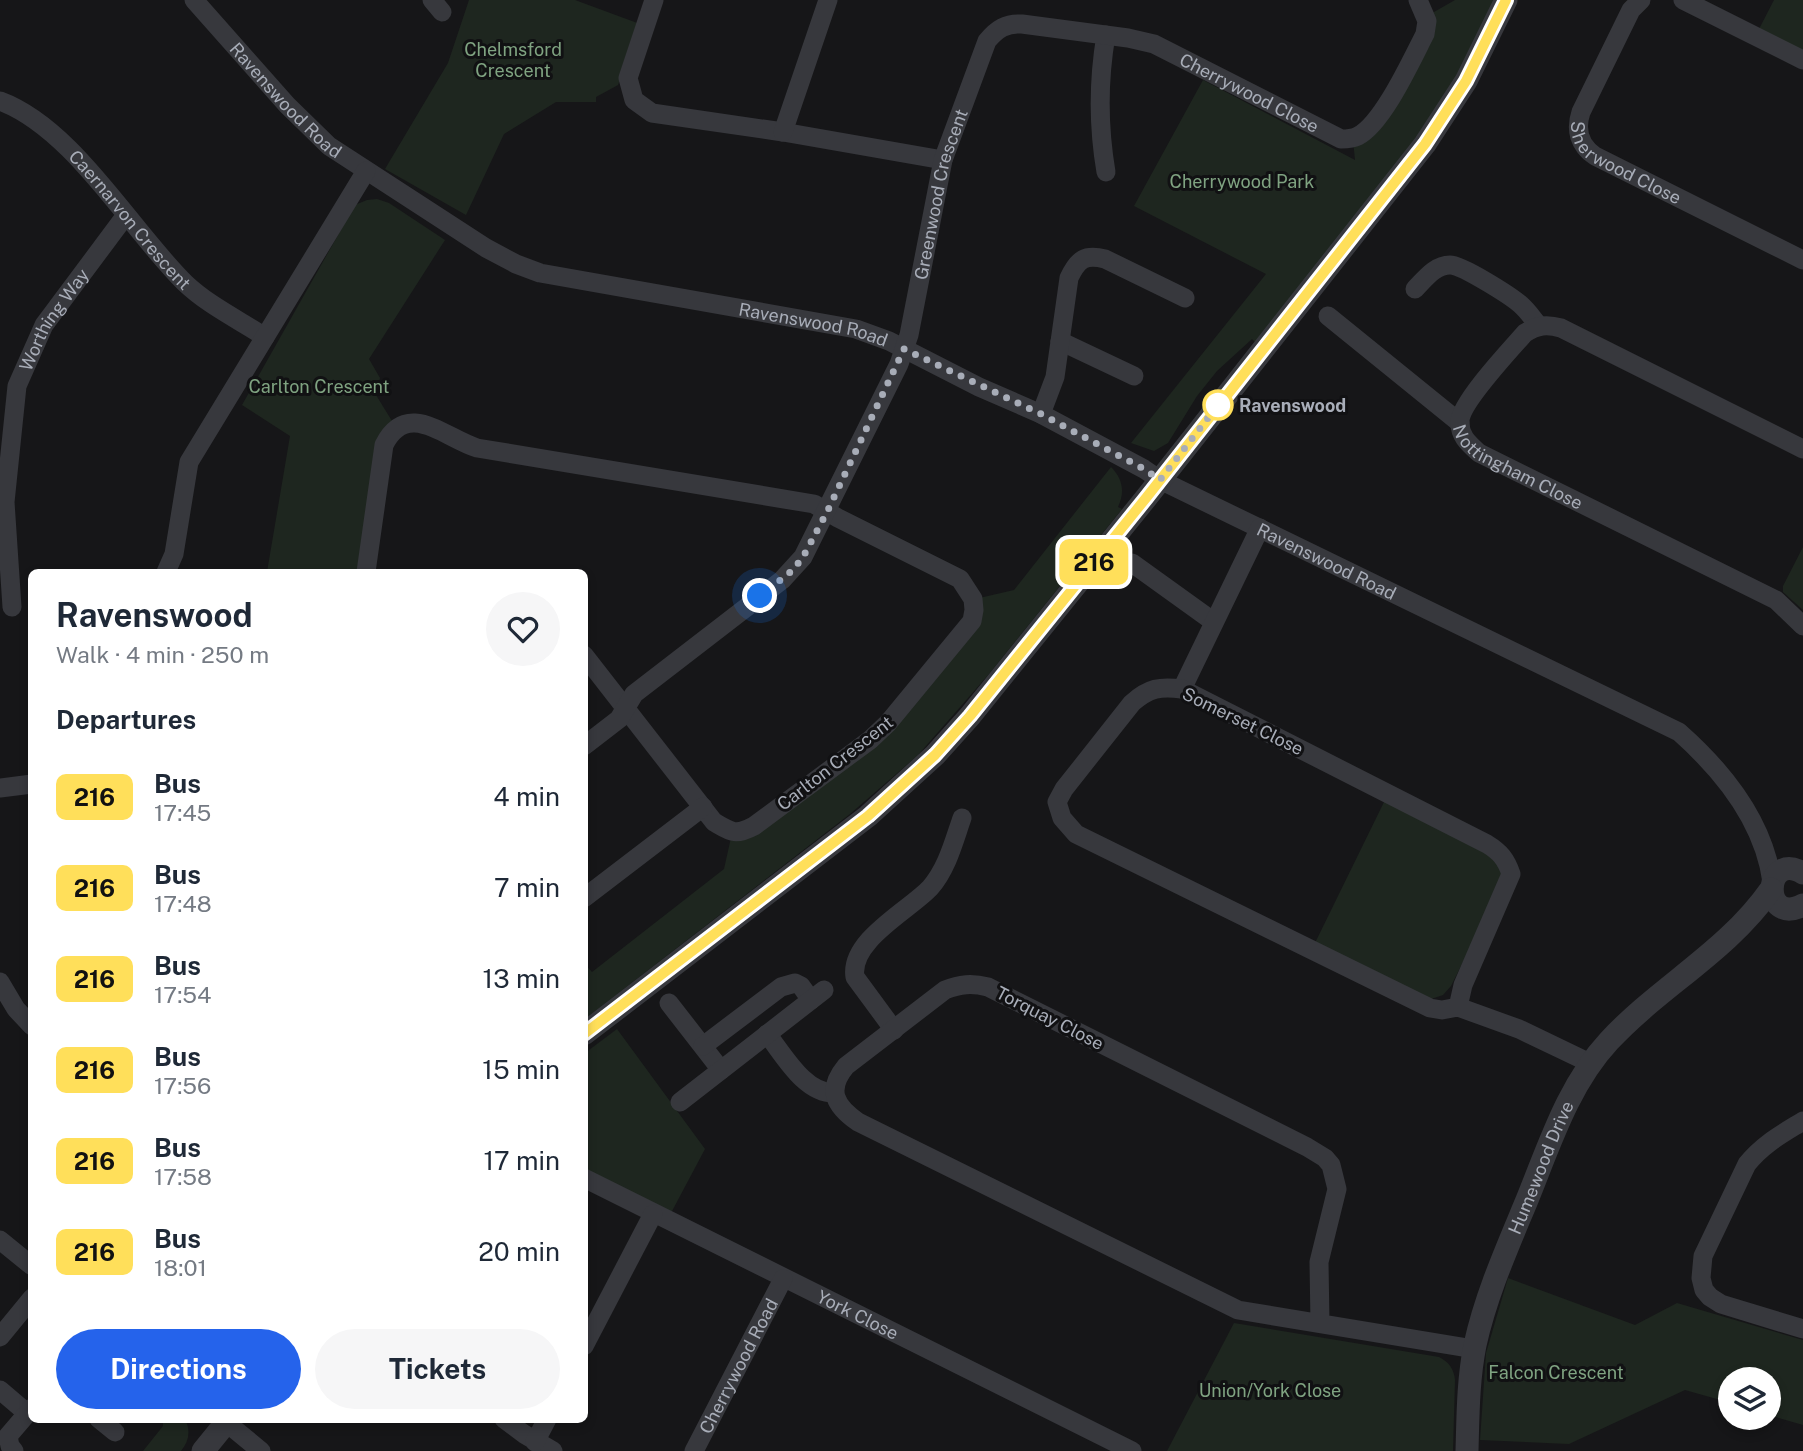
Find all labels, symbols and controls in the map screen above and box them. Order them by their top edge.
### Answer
street label: Ravenswood Road [226,38,346,162]
park label: Chelmsford Crescent [464,39,562,81]
street label: Cherrywood Close [1176,48,1323,137]
street label: Greenwood Crescent [910,106,972,281]
street label: Sherwood Close [1568,121,1685,208]
street label: Caernarvon Crescent [65,145,195,294]
park label: Cherrywood Park [1170,171,1314,192]
street label: Worthing Way [15,264,93,374]
street label: Ravenswood Road [737,298,891,350]
park label: Carlton Crescent [248,376,390,397]
marker: Ravenswood [1203,390,1233,420]
place label: Ravenswood [1239,395,1346,416]
street label: Nottingham Close [1449,422,1586,513]
street label: Ravenswood Road [1254,518,1400,604]
line badge: 216 [1054,539,1134,585]
text: 216 [1073,548,1115,576]
your location [742,578,777,613]
button: heart [486,592,560,666]
text: Ravenswood [56,596,253,634]
text: Walk · 4 min · 250 m [56,641,269,668]
street label: Somerset Close [1179,683,1307,759]
text: Departures [56,704,196,735]
street label: Carlton Crescent [773,711,897,815]
text: Bus [154,768,201,799]
text: 4 min [493,781,560,812]
text: 216 [74,783,115,811]
text: 17:45 [154,799,211,826]
text: Bus [154,859,201,890]
text: 7 min [494,872,560,903]
text: 216 [74,874,115,902]
text: 17:48 [154,890,212,917]
text: Bus [154,950,201,981]
text: 13 min [483,963,560,994]
text: 216 [74,965,115,993]
text: 17:54 [154,981,212,1008]
street label: Torquay Close [993,982,1107,1054]
text: Bus [154,1041,201,1072]
text: 15 min [482,1054,560,1085]
text: 216 [74,1056,115,1084]
text: 17:56 [154,1072,211,1099]
street label: Humewood Drive [1503,1097,1578,1237]
text: Bus [154,1132,201,1163]
text: 17 min [483,1145,560,1176]
text: 216 [74,1147,115,1175]
text: 17:58 [154,1163,212,1190]
text: Bus [154,1223,201,1254]
text: 20 min [478,1236,560,1267]
text: 216 [74,1238,115,1266]
text: 18:01 [154,1254,207,1281]
street label: York Close [814,1285,902,1344]
street label: Cherrywood Road [695,1295,782,1437]
button: Directions [56,1329,301,1409]
button: Tickets [315,1329,560,1409]
park label: Falcon Crescent [1488,1362,1624,1383]
map controls [1718,1367,1781,1430]
button: layers [1718,1367,1781,1430]
park label: Union/York Close [1199,1380,1341,1401]

